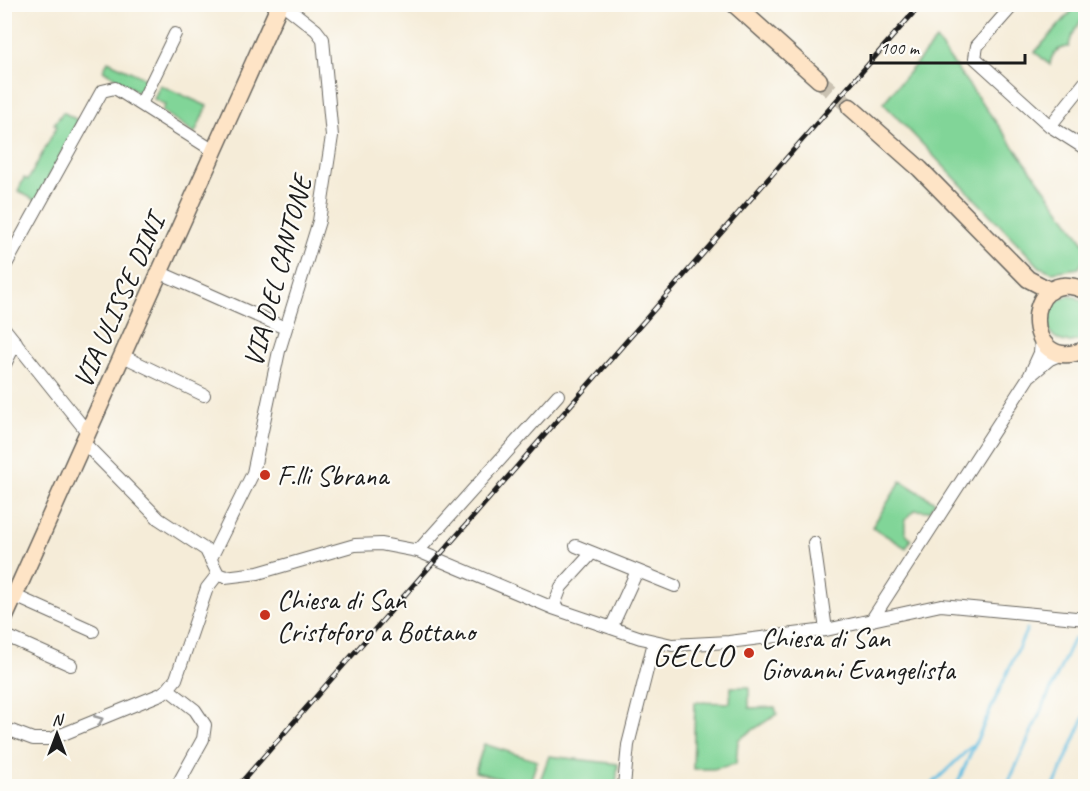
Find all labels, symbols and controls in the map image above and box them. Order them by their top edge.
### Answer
scale bar [871,27,1026,65]
text: 100 m [880,37,921,59]
street label: VIA DEL CANTONE [235,168,321,370]
street label: VIA ULISSE DINI [65,204,175,393]
place label: F.lli Sbrana [277,458,390,493]
marker: F.lli Sbrana [258,468,272,482]
place label: Chiesa di San Cristoforo a Bottano [277,582,478,649]
marker: Chiesa di San Cristoforo a Bottano [258,608,272,622]
place label: Chiesa di San Giovanni Evangelista [761,620,956,687]
district label: GELLO [652,635,735,676]
marker: Chiesa di San Giovanni Evangelista [742,646,756,660]
north arrow [27,704,87,764]
text: N [52,710,65,730]
one-way arrow [93,715,104,727]

